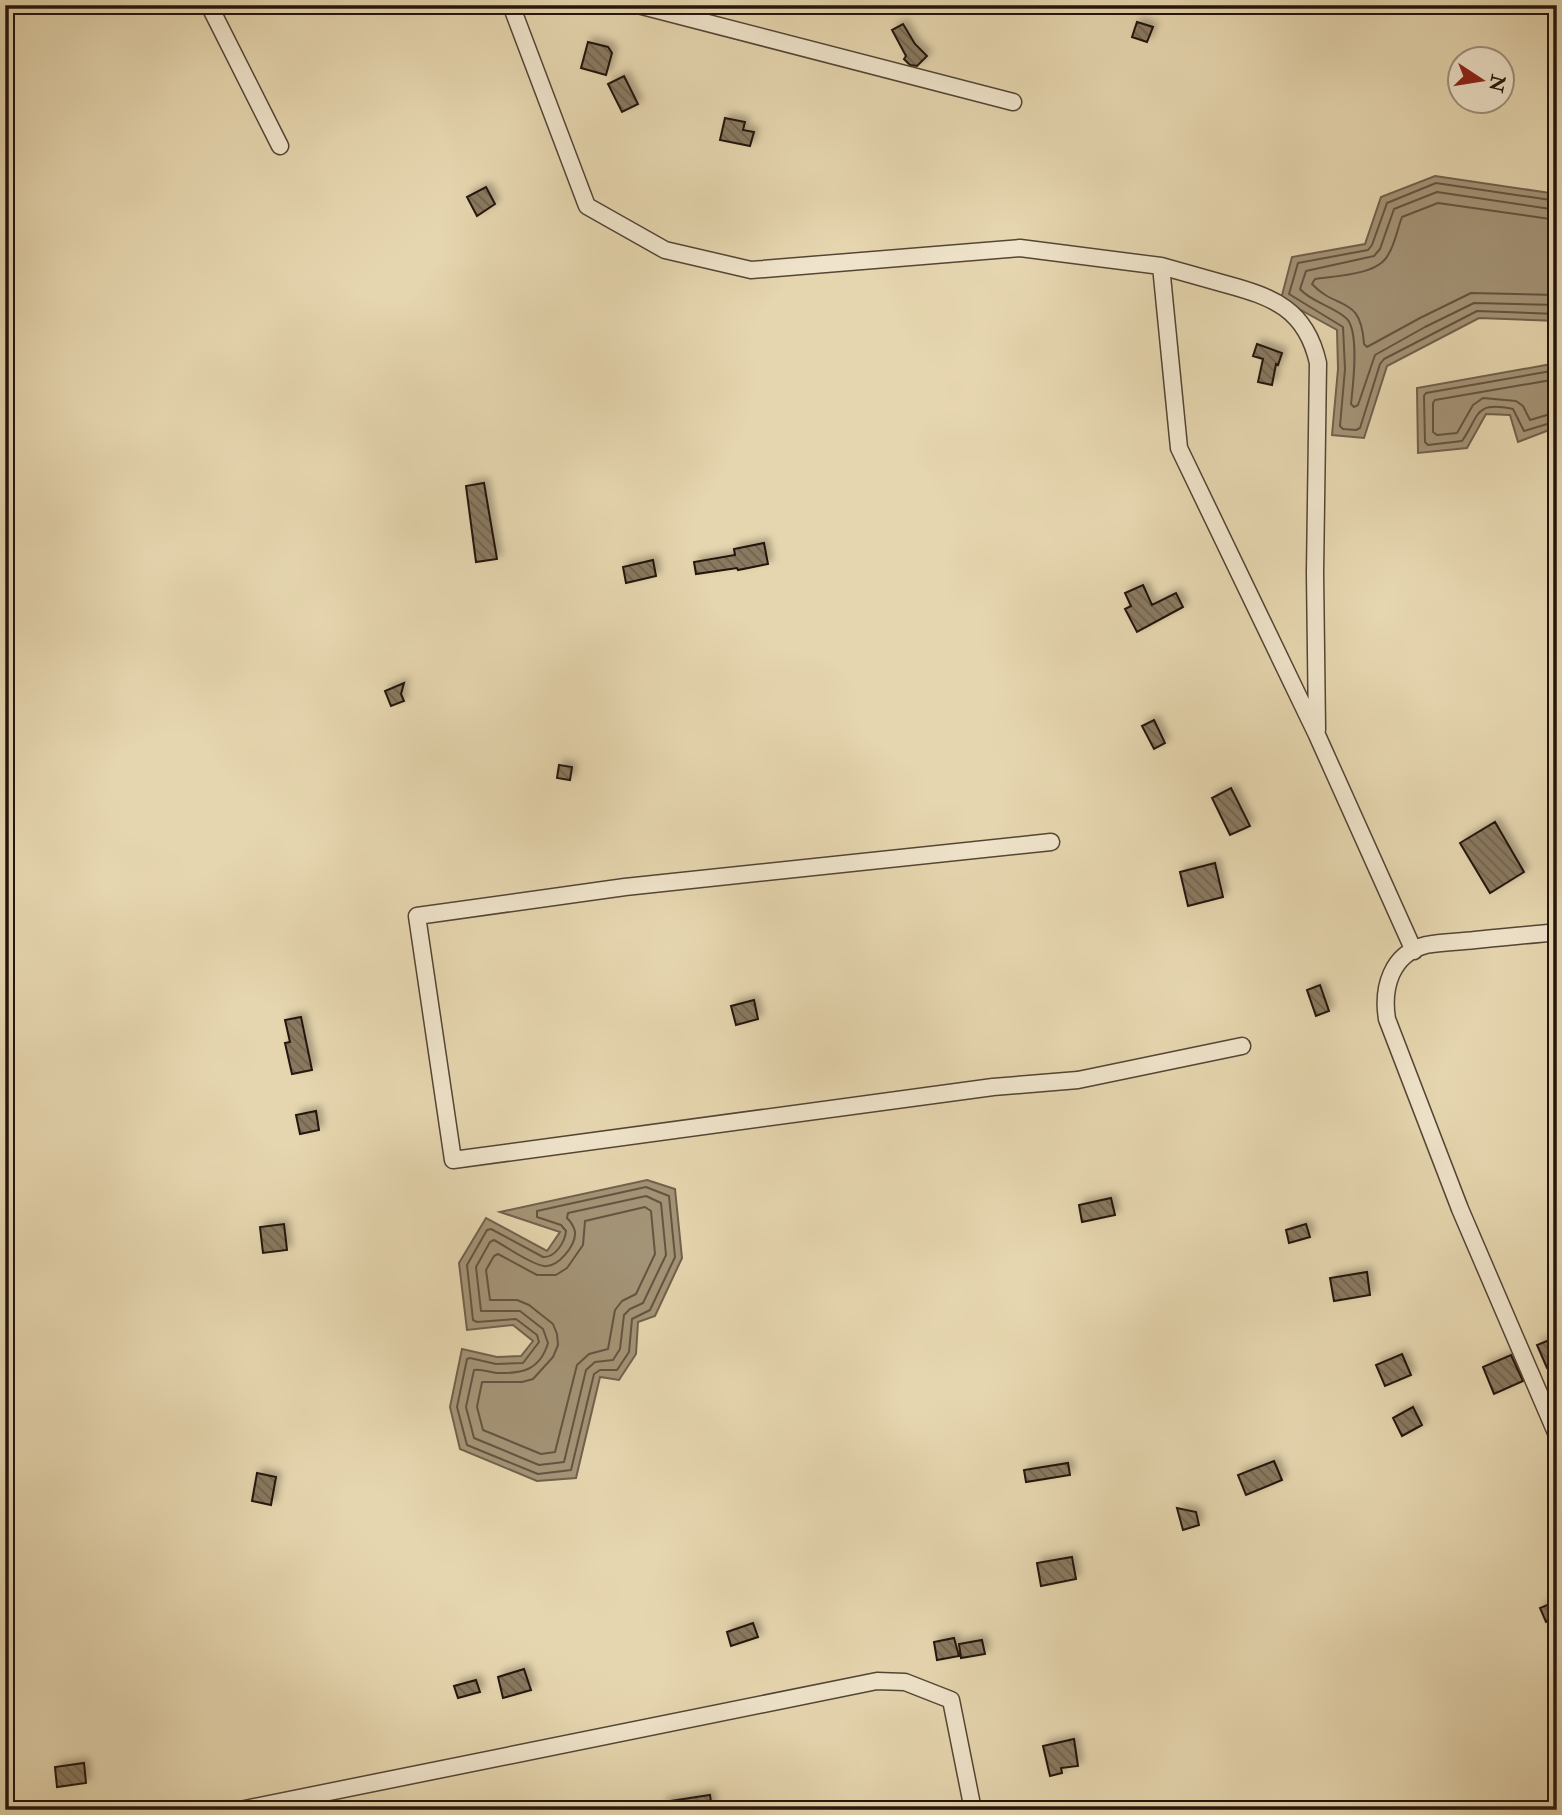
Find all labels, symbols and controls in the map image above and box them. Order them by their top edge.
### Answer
north arrow [1446,46,1516,116]
text: N [1483,72,1510,95]

